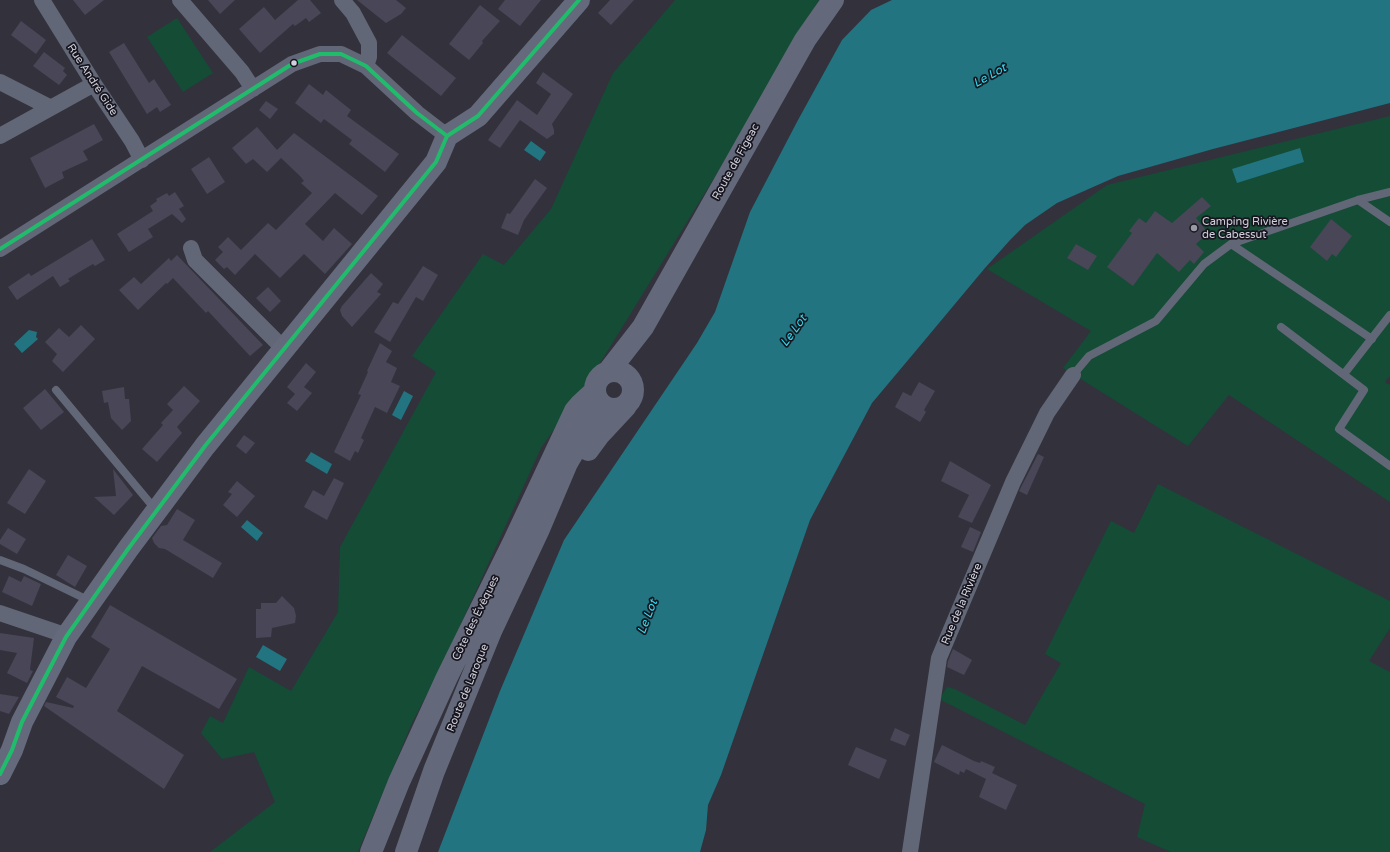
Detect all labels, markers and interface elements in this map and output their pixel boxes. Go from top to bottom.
street label: Rue André Gide [64,42,120,118]
unlabelled marker [289,58,299,68]
water label: Le Lot [971,61,1009,91]
street label: Route de Figeac [710,122,762,202]
place label: Camping Rivière de Cabessut [1202,215,1288,241]
marker: Camping Rivière de Cabessut [1189,223,1199,233]
water label: Le Lot [778,312,810,350]
street label: Rue de la Rivière [939,561,985,647]
street label: Côte des Évêques [450,573,502,663]
water label: Le Lot [635,598,661,636]
street label: Route de Laroque [444,642,492,734]

